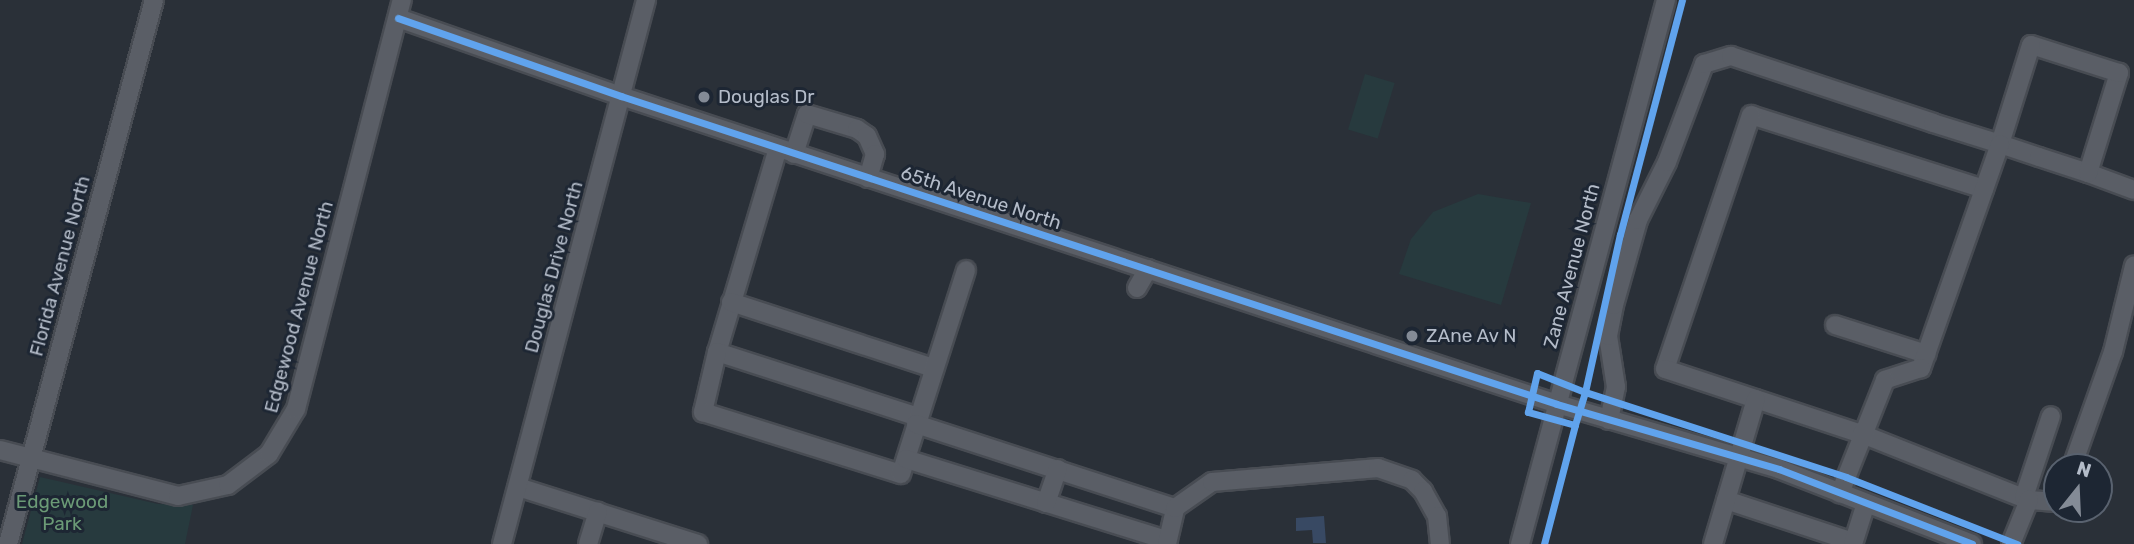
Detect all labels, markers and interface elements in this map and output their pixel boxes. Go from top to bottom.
place label: Douglas Dr [718,86,815,108]
marker: Douglas Dr [696,89,712,105]
street label: 65th Avenue North [898,161,1064,235]
street label: Florida Avenue North [25,173,95,359]
street label: Douglas Drive North [520,179,588,355]
street label: Zane Avenue North [1539,181,1605,351]
street label: Edgewood Avenue North [260,198,338,416]
place label: ZAne Av N [1426,325,1517,347]
marker: ZAne Av N [1404,328,1420,344]
north arrow [2043,453,2113,523]
text: N [2074,456,2094,483]
park label: Edgewood Park [16,491,108,535]

